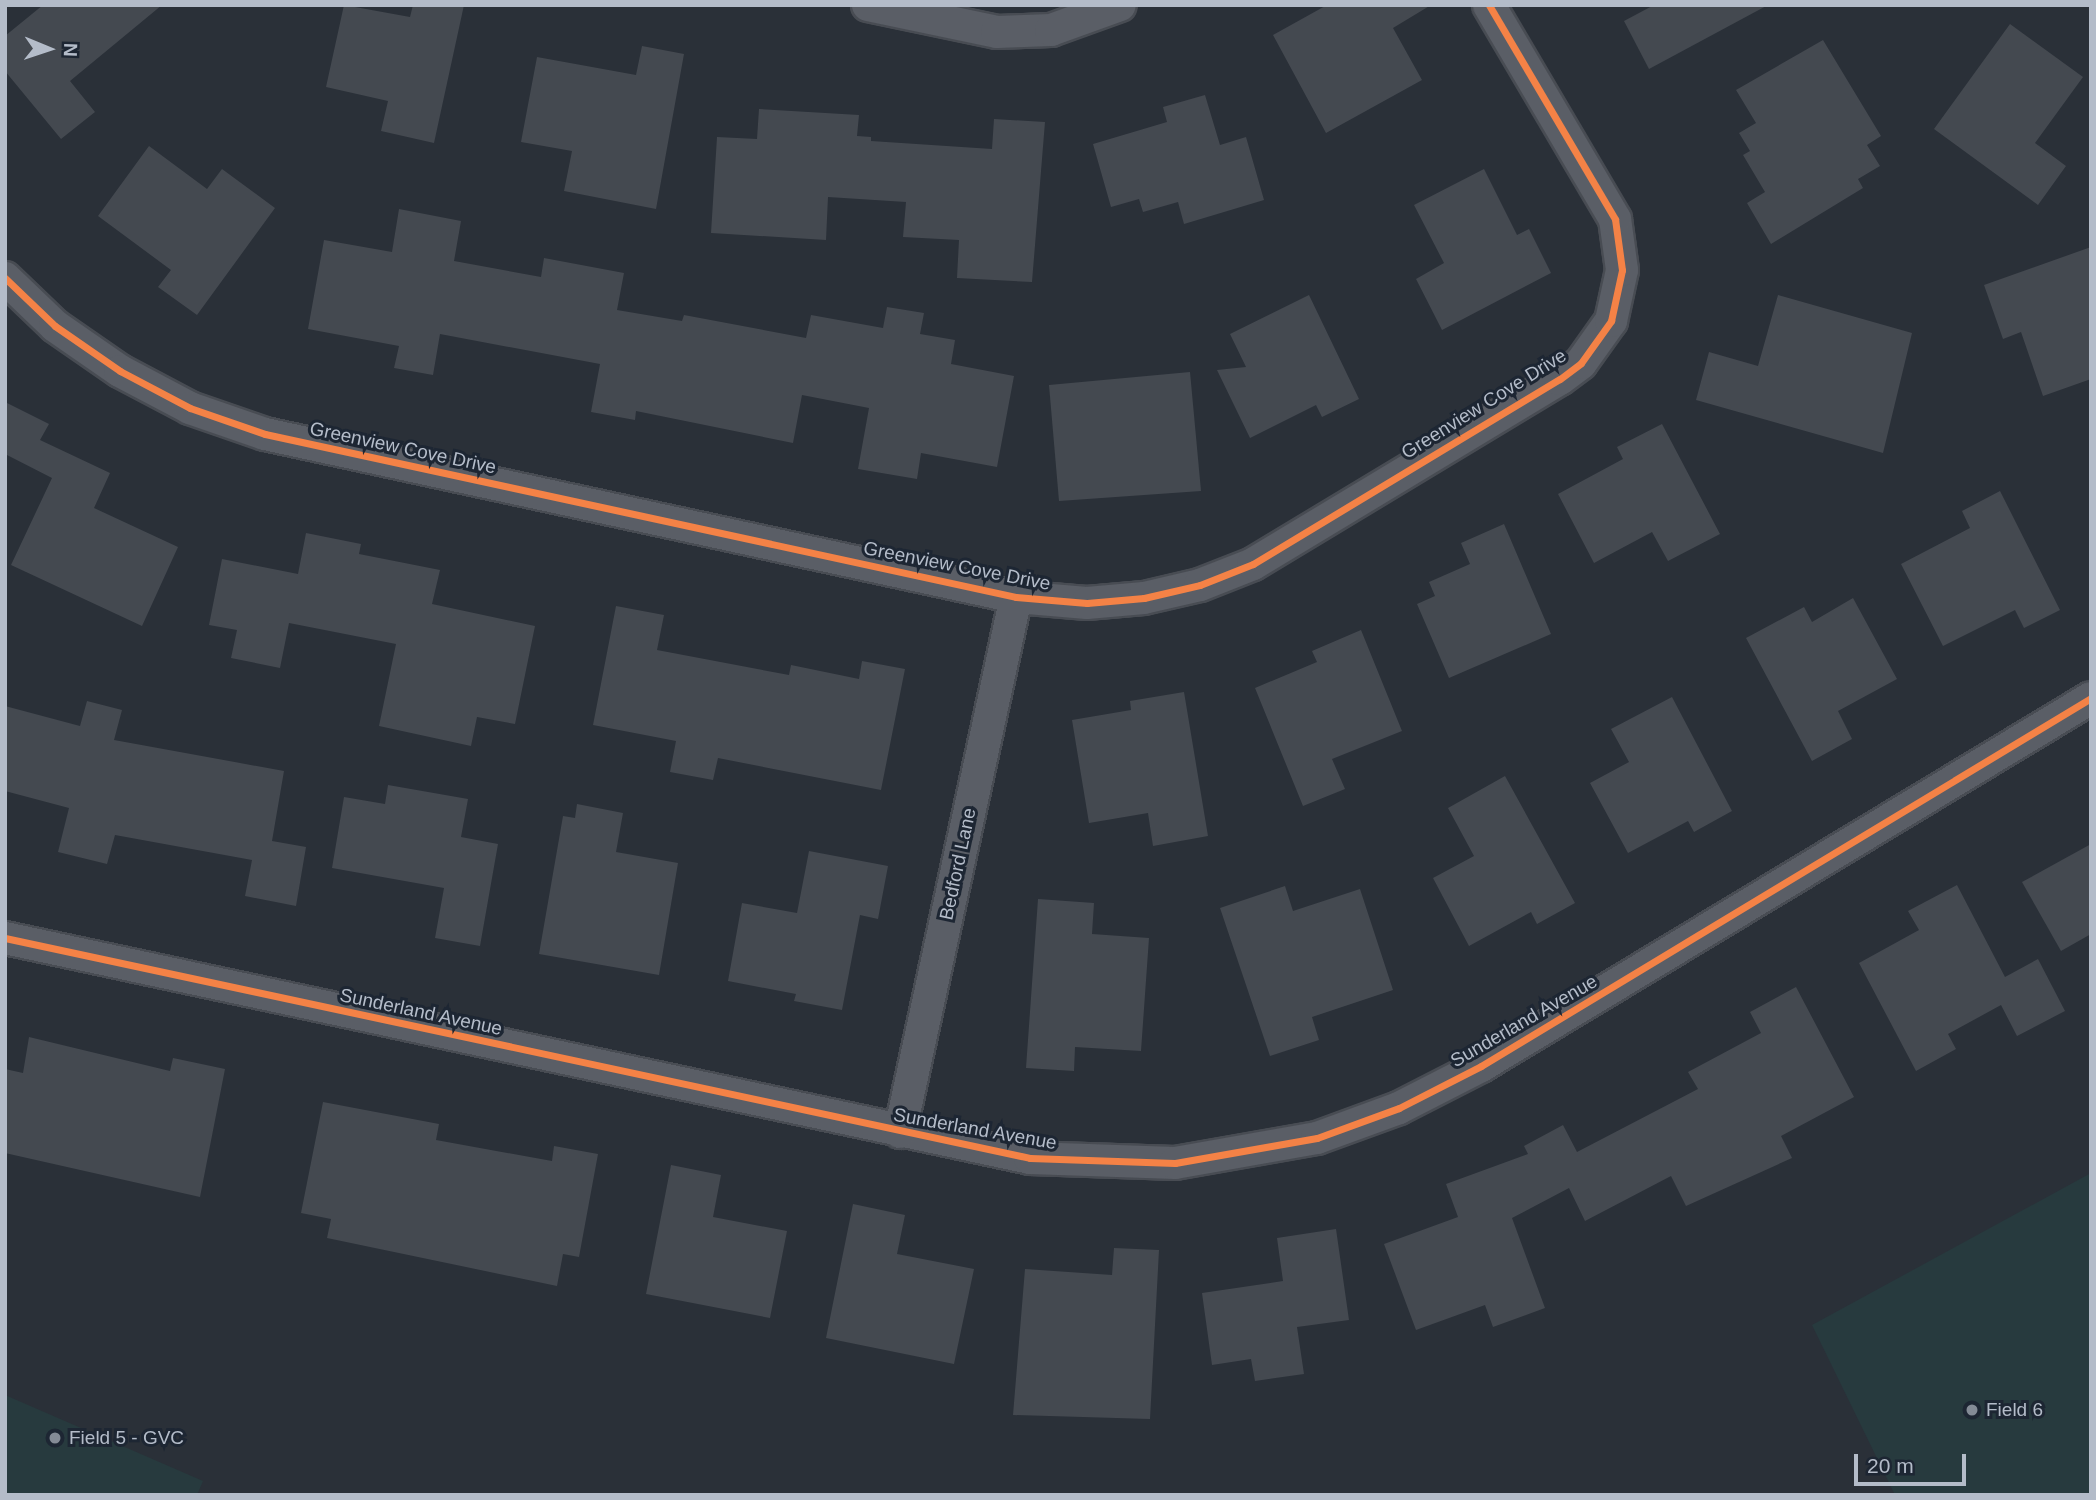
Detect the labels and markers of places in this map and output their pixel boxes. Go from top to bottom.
place label: Field 6 [1986,1399,2043,1421]
marker: Field 6 [1964,1402,1980,1418]
place label: Field 5 - GVC [69,1427,184,1449]
marker: Field 5 - GVC [47,1430,63,1446]

